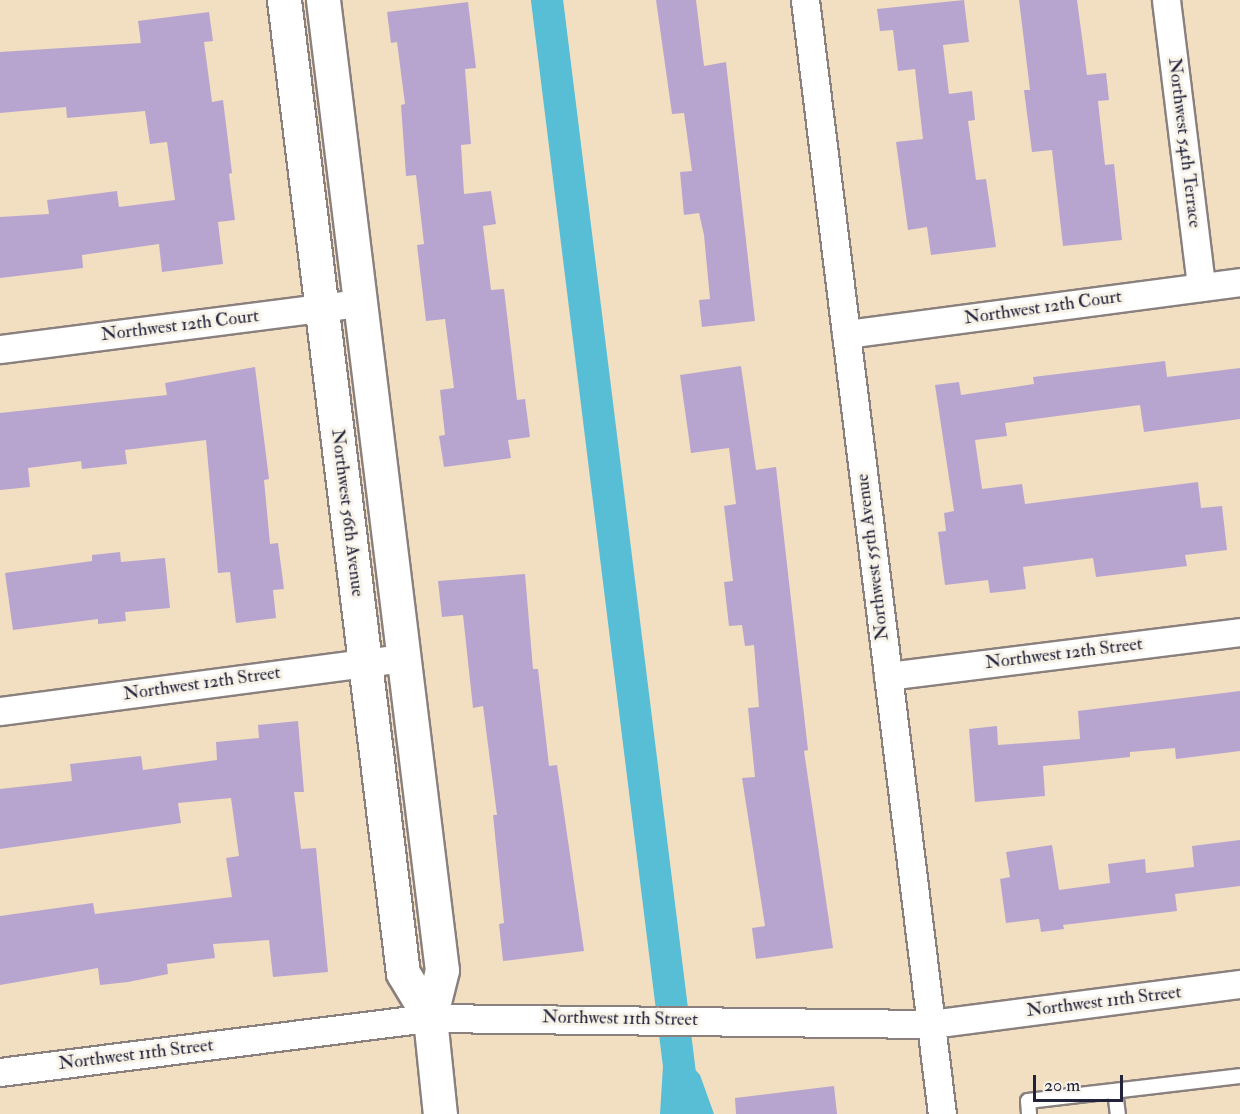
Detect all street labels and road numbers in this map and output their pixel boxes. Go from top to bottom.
street label: Northwest 54th Terrace [1163,57,1205,229]
street label: Northwest 12th Court [963,286,1123,330]
street label: Northwest 12th Court [100,306,260,346]
street label: Northwest 56th Avenue [326,428,368,598]
street label: Northwest 55th Avenue [852,473,894,641]
street label: Northwest 12th Street [984,634,1144,674]
street label: Northwest 12th Street [122,662,282,706]
street label: Northwest 11th Street [1025,982,1183,1022]
street label: Northwest 11th Street [542,1007,698,1031]
street label: Northwest 11th Street [57,1035,215,1075]

